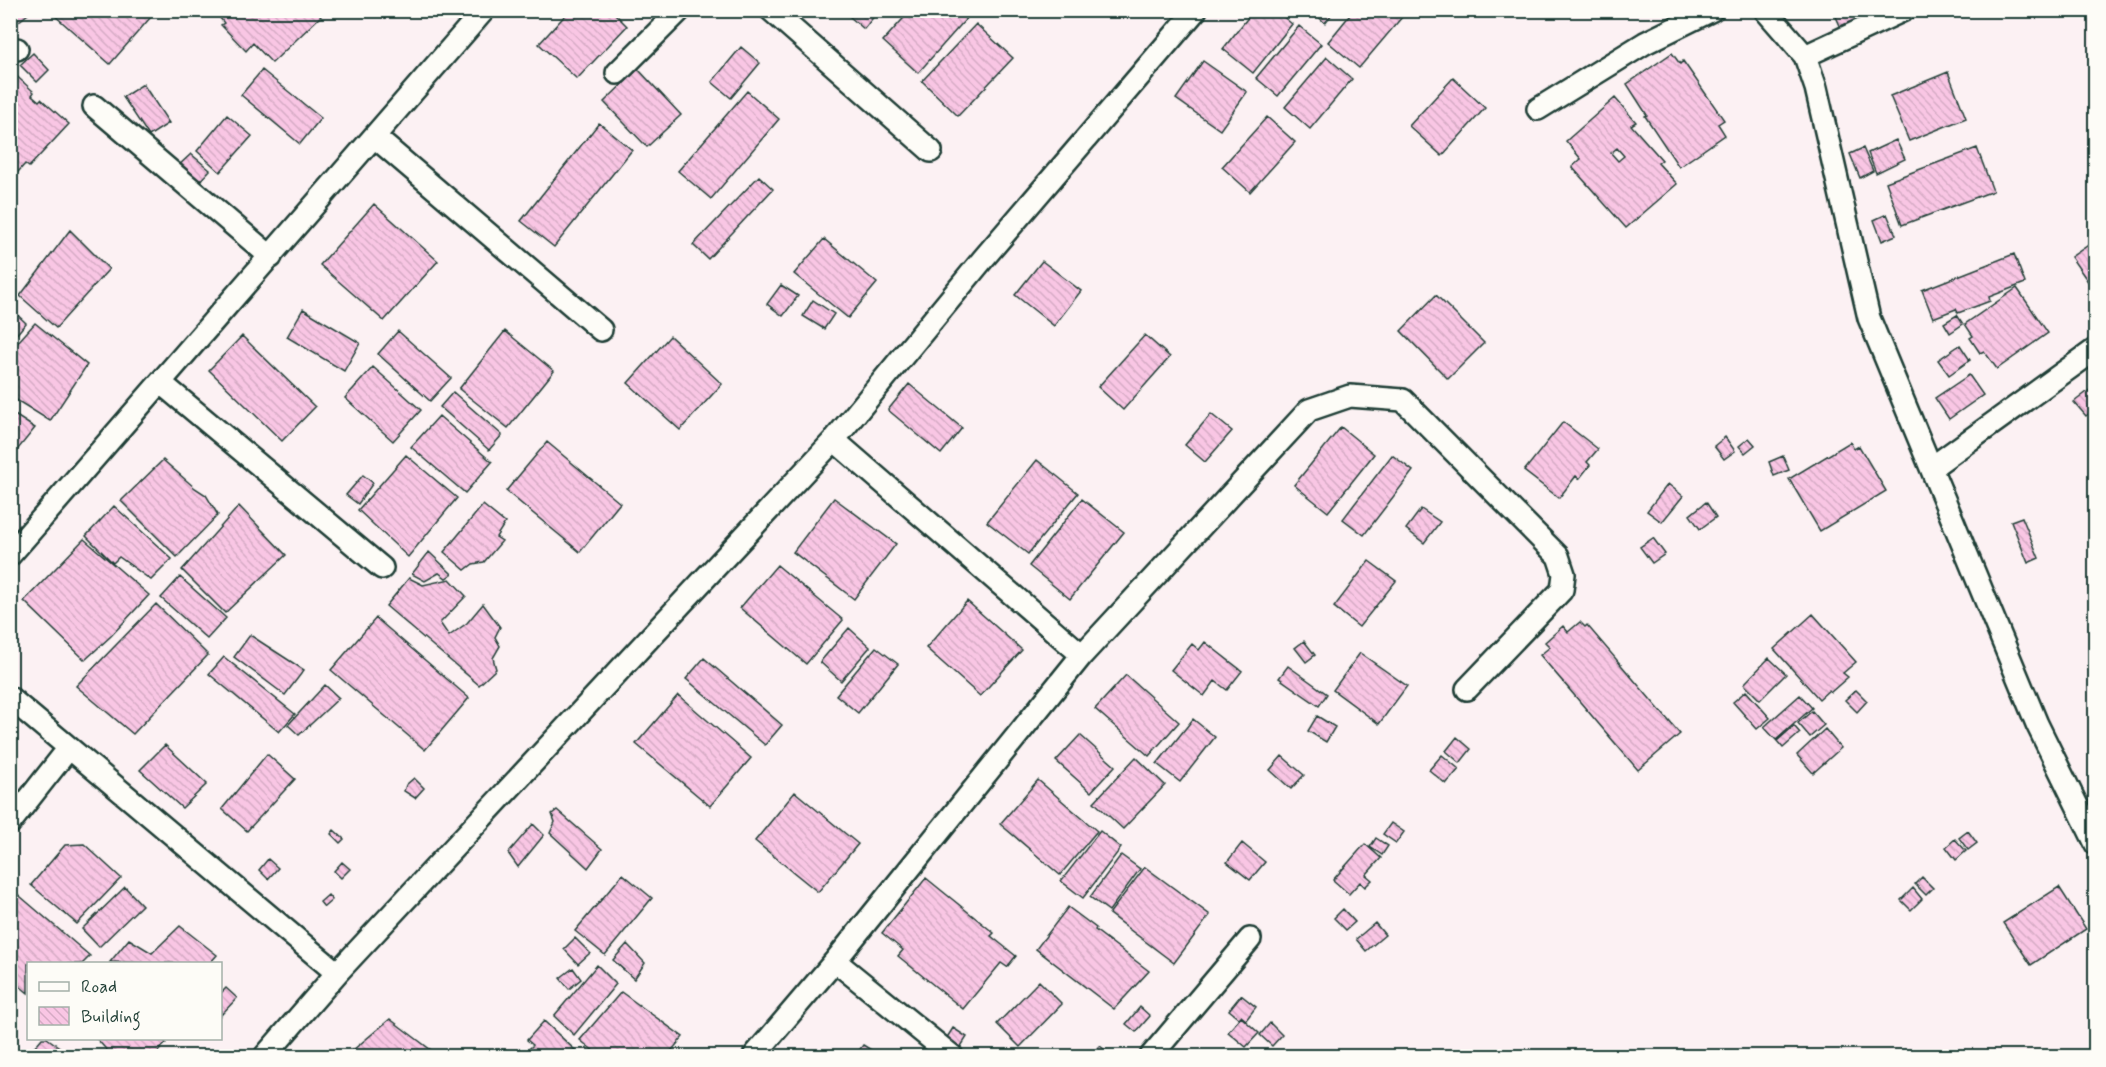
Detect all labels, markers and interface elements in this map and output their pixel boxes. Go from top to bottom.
legend [27,962,222,1040]
text: Road [81,975,117,999]
text: Building [81,1005,141,1031]

